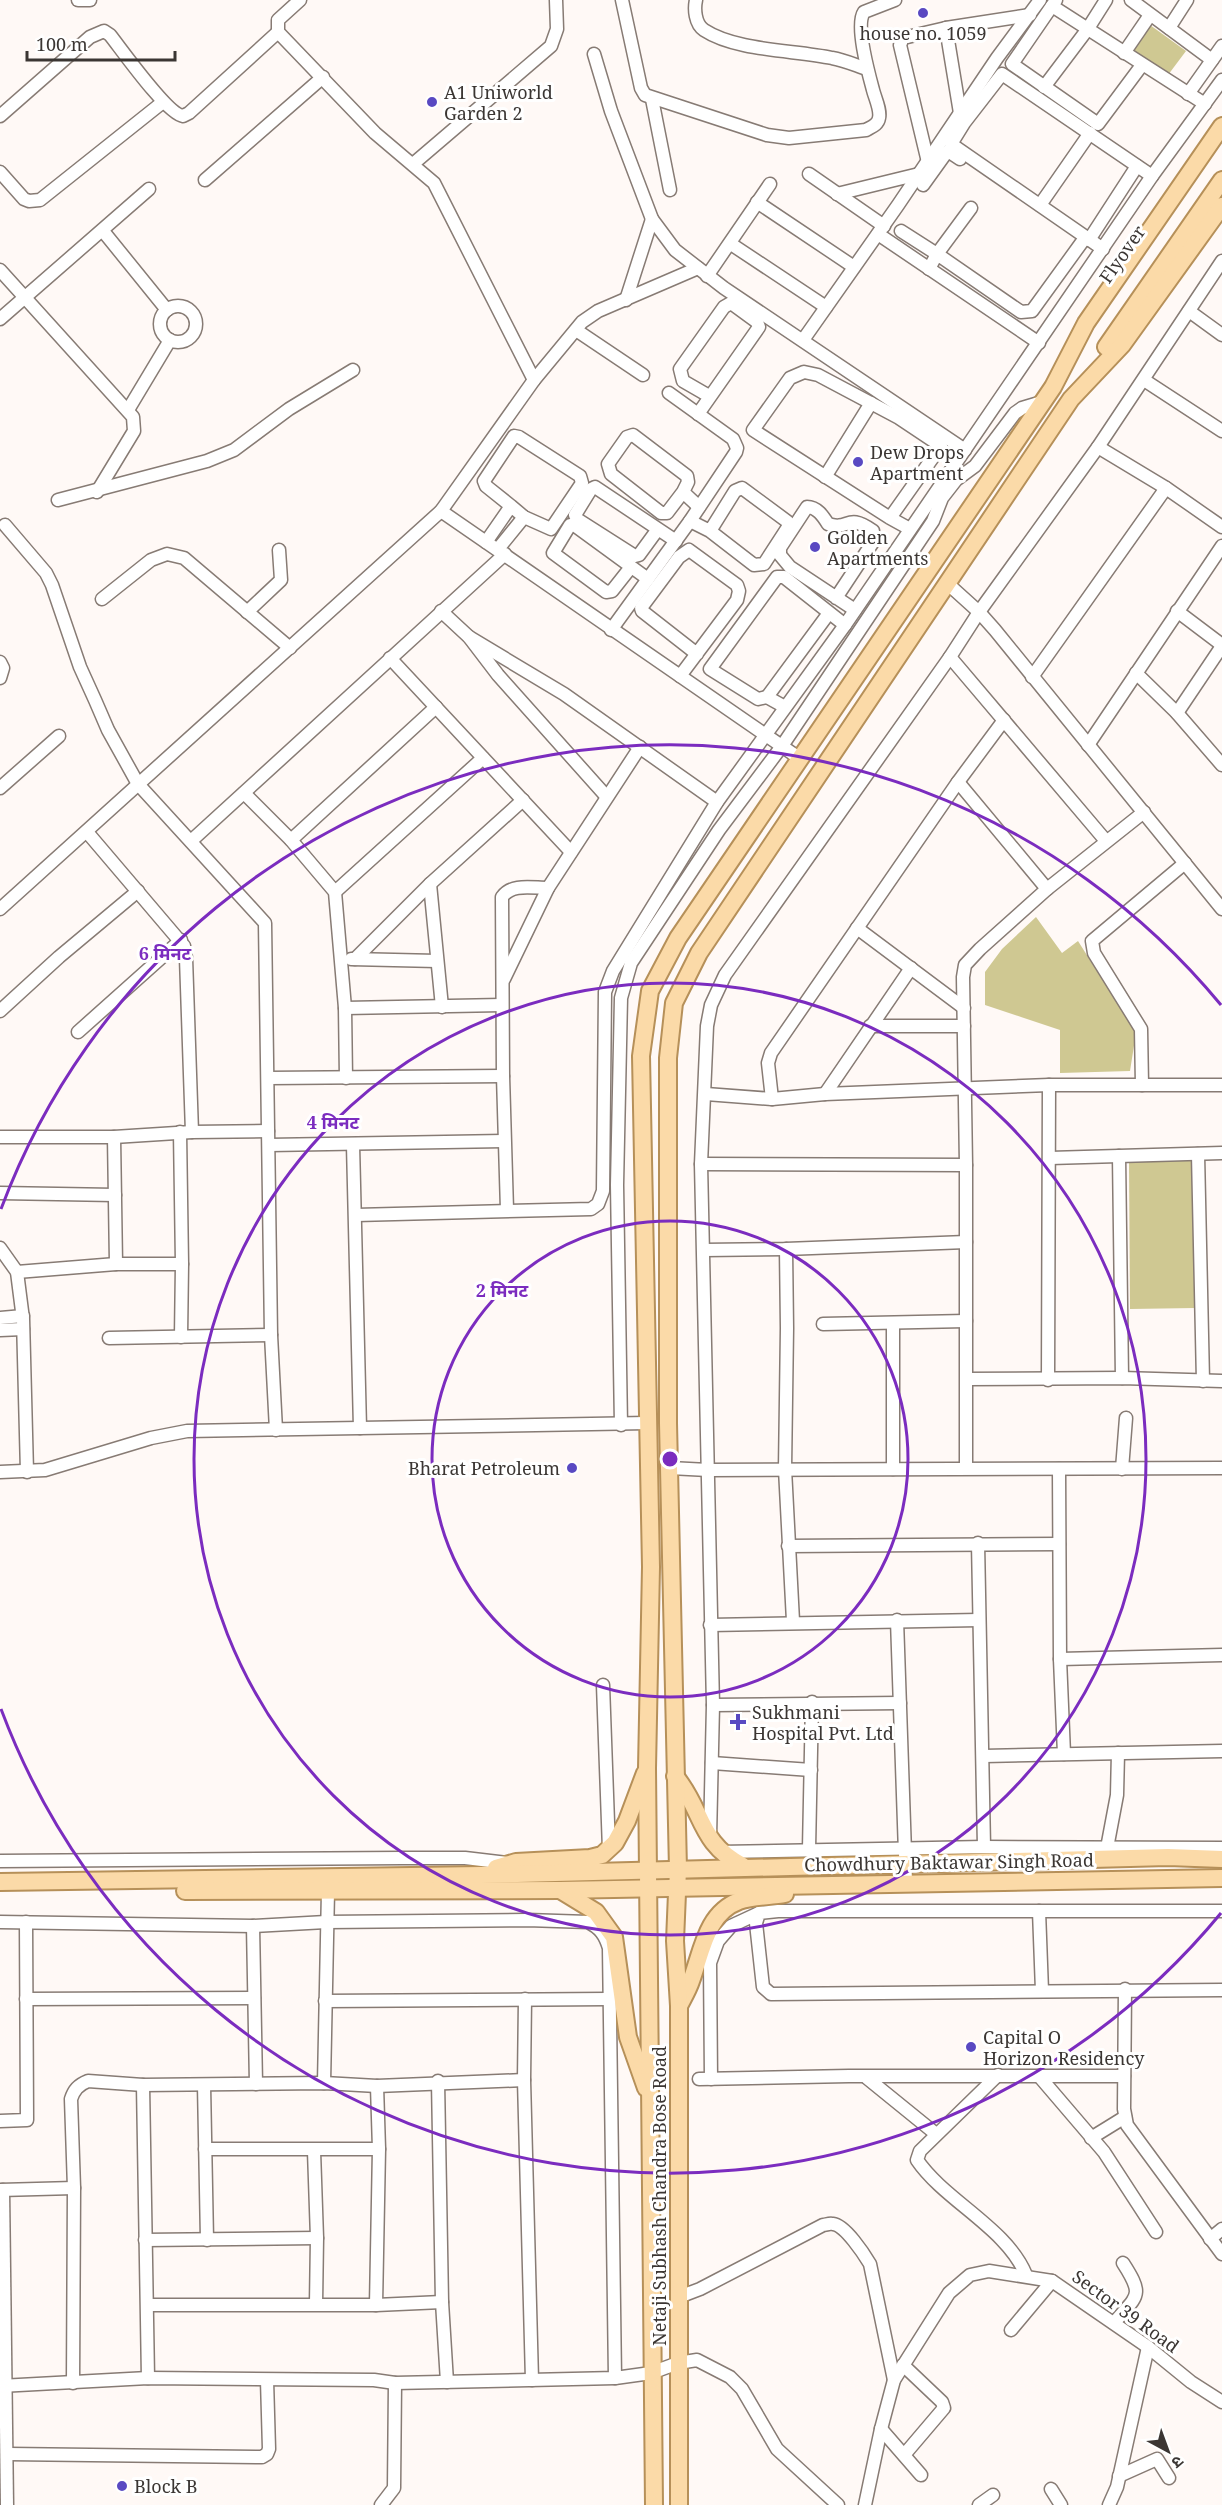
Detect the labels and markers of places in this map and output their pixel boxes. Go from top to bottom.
marker: house no. 1059 [916,6,930,20]
place label: house no. 1059 [859,21,987,45]
place label: A1 Uniworld Garden 2 [444,80,553,125]
marker: A1 Uniworld Garden 2 [425,95,439,109]
place label: Dew Drops Apartment [870,440,964,485]
marker: Dew Drops Apartment [851,455,865,469]
place label: Golden Apartments [827,525,928,570]
marker: Golden Apartments [808,540,822,554]
centre of rings [660,1449,680,1469]
place label: Bharat Petroleum [408,1456,560,1480]
marker: Bharat Petroleum [565,1461,579,1475]
place label: Sukhmani Hospital Pvt. Ltd [752,1700,894,1745]
marker: Sukhmani Hospital Pvt. Ltd [729,1713,747,1731]
place label: Capital O Horizon Residency [983,2025,1145,2070]
marker: Capital O Horizon Residency [964,2040,978,2054]
place label: Block B [134,2474,198,2498]
marker: Block B [115,2479,129,2493]

